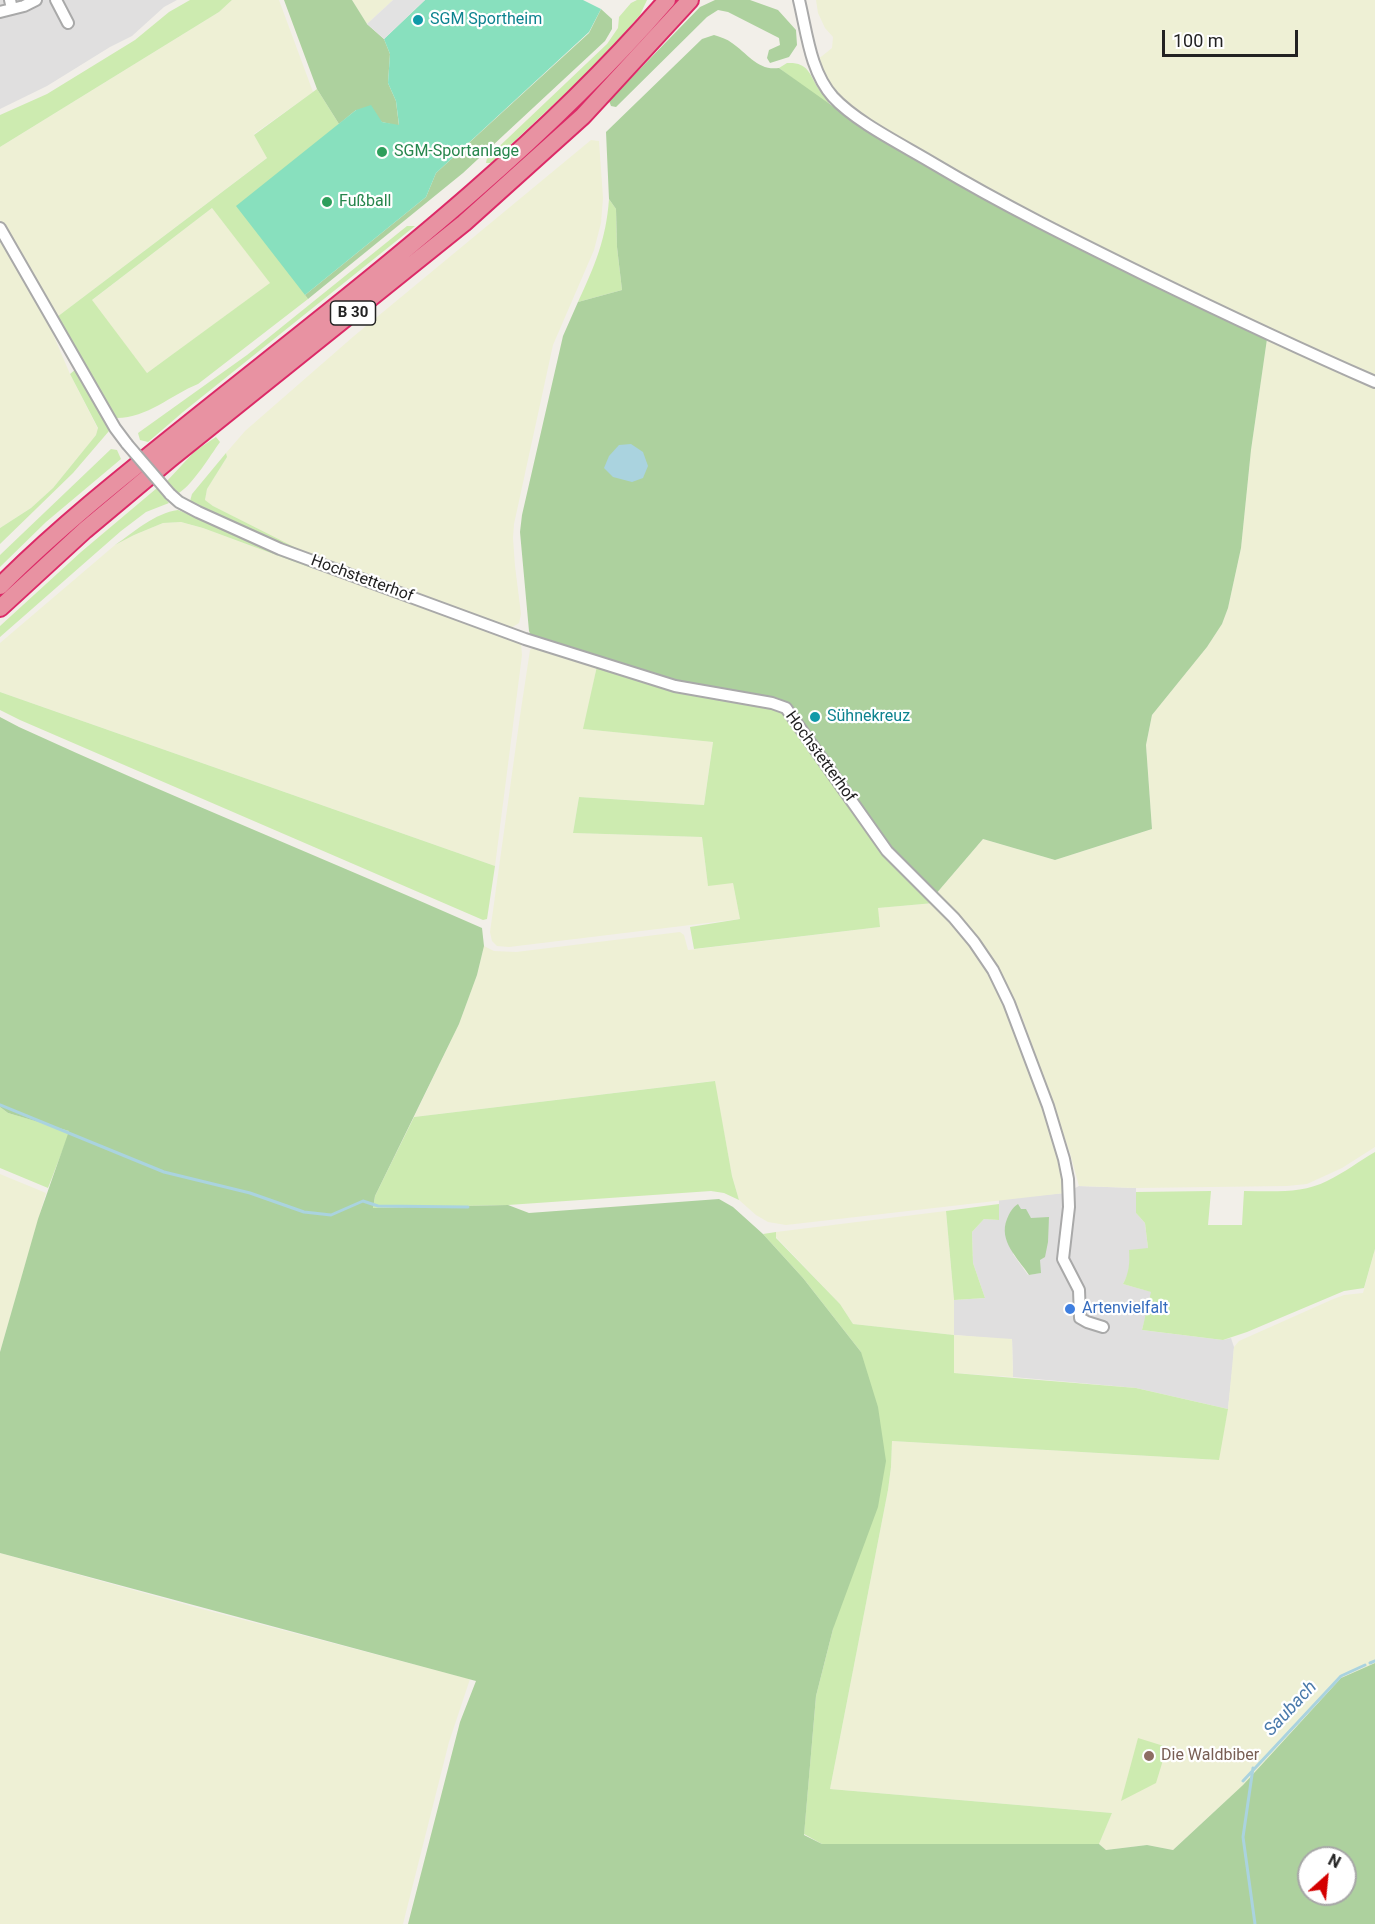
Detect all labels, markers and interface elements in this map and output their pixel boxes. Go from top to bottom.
place label: SGM Sportheim [430,10,542,30]
marker: SGM Sportheim [411,13,425,27]
scale bar [1165,18,1302,56]
text: 100 m [1173,30,1224,51]
place label: SGM-Sportanlage [394,142,519,162]
marker: SGM-Sportanlage [375,145,389,159]
place label: Fußball [339,192,391,212]
marker: Fußball [320,195,334,209]
road number: B 30 [330,301,376,325]
street label: Hochstetterhof [308,552,416,606]
place label: Sühnekreuz [827,707,910,727]
street label: Hochstetterhof [781,708,859,806]
marker: Sühnekreuz [808,710,822,724]
place label: Artenvielfalt [1082,1299,1168,1319]
marker: Artenvielfalt [1063,1302,1077,1316]
water label: Saubach [1260,1677,1322,1741]
place label: Die Waldbiber [1161,1746,1259,1766]
marker: Die Waldbiber [1142,1749,1156,1763]
north arrow [1297,1846,1357,1906]
text: N [1325,1850,1344,1872]

